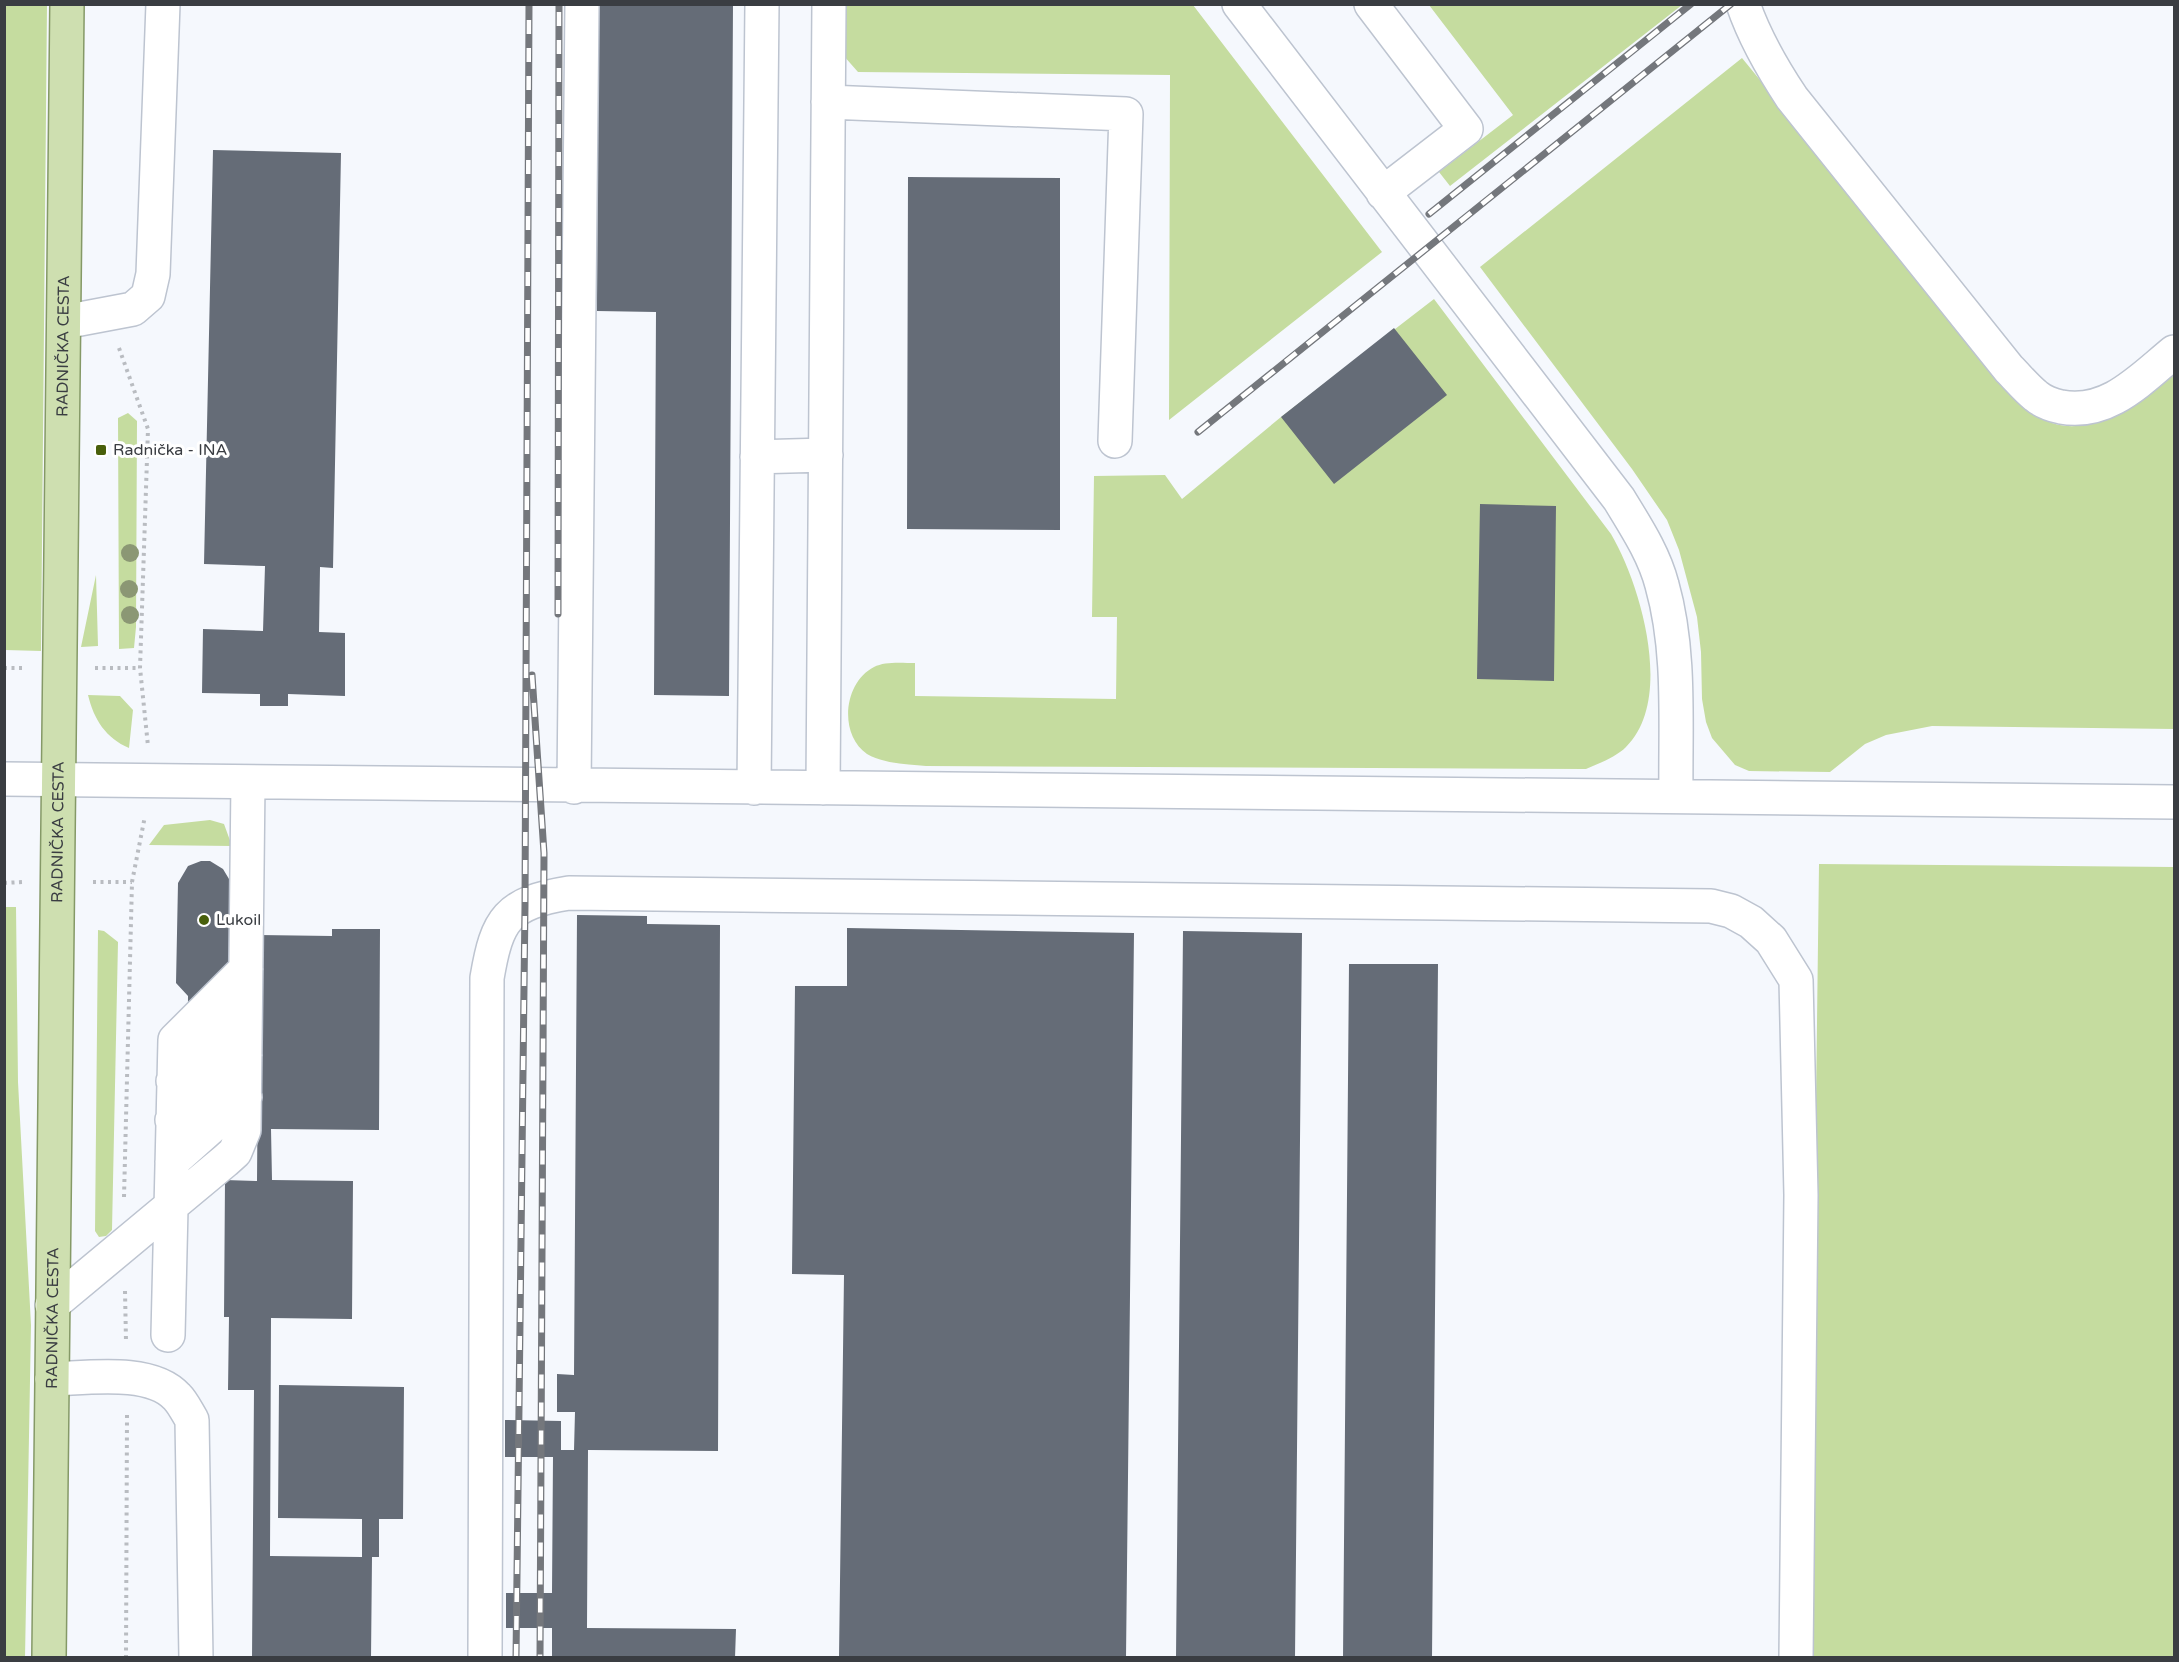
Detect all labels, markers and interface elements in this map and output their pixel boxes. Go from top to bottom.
street label: RADNIČKA CESTA [53,275,74,417]
place label: Radnička - INA [113,440,228,460]
marker: Radnička - INA [94,443,108,457]
street label: RADNIČKA CESTA [47,761,69,903]
place label: Lukoil [216,910,261,930]
marker: Lukoil [197,913,211,927]
street label: RADNIČKA CESTA [42,1247,63,1389]

